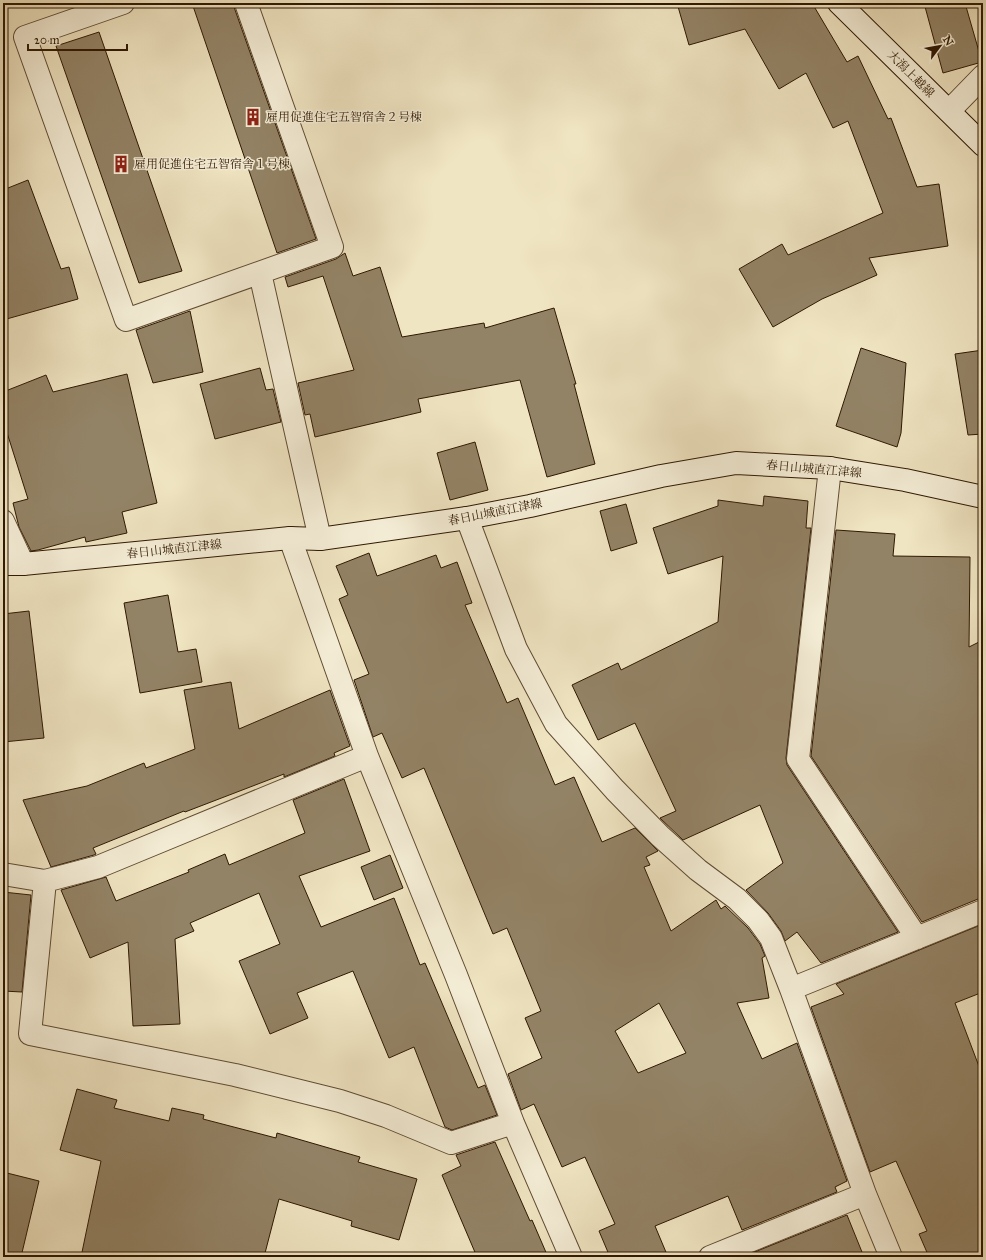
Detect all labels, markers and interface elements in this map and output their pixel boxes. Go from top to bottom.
scale bar [28,26,127,52]
north arrow [920,26,960,66]
text: 20 m [34,33,60,47]
text: N [940,34,956,49]
street label: 大潟上越線 [885,48,937,100]
building icon: 雇用促進住宅五智宿舎２号棟 [243,107,263,127]
place label: 雇用促進住宅五智宿舎２号棟 [266,110,422,124]
building icon: 雇用促進住宅五智宿舎１号棟 [111,154,131,174]
place label: 雇用促進住宅五智宿舎１号棟 [134,157,290,171]
street label: 春日山城直江津線 [766,458,862,480]
street label: 春日山城直江津線 [447,496,543,528]
street label: 春日山城直江津線 [126,537,222,561]

